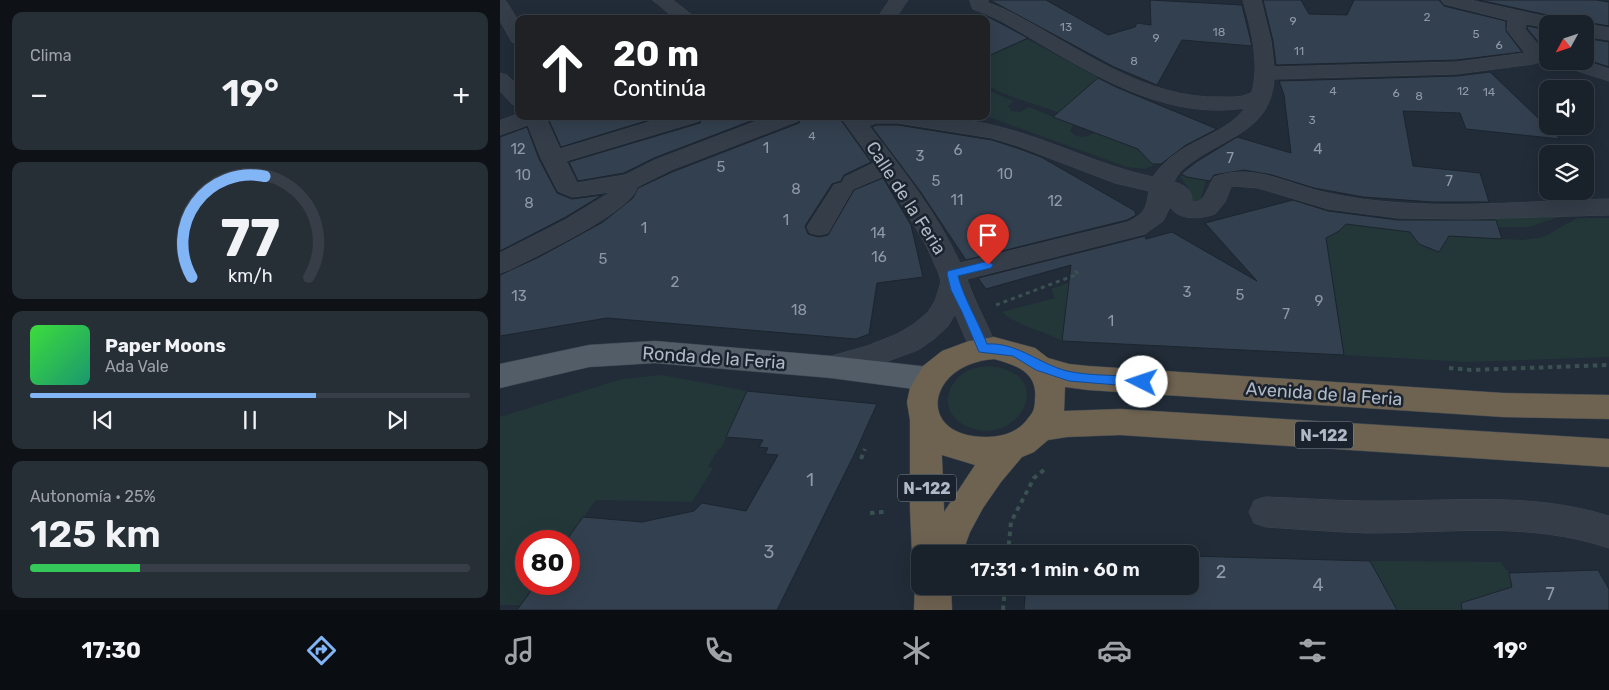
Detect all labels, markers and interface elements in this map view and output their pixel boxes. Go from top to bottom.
house number: 2 [1423,10,1431,24]
house number: 9 [1289,14,1297,28]
north arrow [1539,15,1594,70]
map controls [1539,15,1594,200]
house number: 13 [1060,20,1072,34]
house number: 18 [1213,25,1225,39]
house number: 5 [1472,27,1480,41]
house number: 9 [1152,31,1160,45]
text: 20 m [613,33,699,75]
icon: ahead [530,35,595,100]
house number: 6 [1495,38,1503,52]
house number: 11 [1294,44,1304,58]
text: Clima [30,46,71,65]
house number: 8 [1130,54,1138,68]
text: 19° [222,70,279,116]
text: Continúa [613,75,706,102]
text: − [30,78,48,111]
text: + [453,78,470,111]
button: sound [1539,80,1594,135]
house number: 4 [1329,84,1337,98]
house number: 12 [1457,84,1469,98]
house number: 14 [1483,85,1496,99]
house number: 6 [1392,86,1400,100]
house number: 8 [1415,89,1423,103]
house number: 3 [1308,113,1316,127]
house number: 4 [808,129,816,143]
street label: Calle de la Feria [861,137,951,259]
house number: 1 [763,139,769,157]
house number: 12 [510,140,526,158]
house number: 4 [1313,140,1323,158]
house number: 6 [953,141,963,159]
button: layers [1539,145,1594,200]
house number: 3 [915,147,925,165]
house number: 7 [1226,149,1234,167]
house number: 5 [717,158,726,176]
house number: 10 [997,165,1013,183]
house number: 10 [515,166,531,184]
house number: 5 [932,172,941,190]
house number: 7 [1445,172,1453,190]
house number: 8 [791,180,801,198]
house number: 11 [951,191,963,209]
house number: 12 [1047,192,1063,210]
house number: 8 [524,194,534,212]
text: 77 [220,207,280,269]
house number: 1 [783,211,789,229]
pin [967,214,1009,265]
house number: 1 [641,219,647,237]
icon: arrive [974,221,1002,249]
house number: 14 [870,224,886,242]
house number: 16 [871,248,887,266]
house number: 5 [599,250,608,268]
text: km/h [228,265,272,286]
house number: 2 [671,273,680,291]
house number: 3 [1182,283,1192,301]
house number: 5 [1236,286,1245,304]
house number: 13 [511,287,527,305]
house number: 9 [1315,292,1324,310]
house number: 18 [791,301,807,319]
house number: 7 [1282,305,1290,323]
house number: 1 [1108,312,1114,330]
text: Paper Moons [105,334,226,357]
street label: Ronda de la Feria [642,342,786,374]
position arrow [1115,355,1167,407]
text: Ada Vale [105,357,169,376]
street label: Avenida de la Feria [1245,378,1403,410]
icon: previous [89,406,117,434]
icon: pause [236,406,264,434]
icon: next [383,406,411,434]
road number: N-122 [1295,422,1353,448]
house number: 1 [806,469,814,491]
road number: N-122 [898,474,956,502]
text: Autonomía · 25% [30,487,156,506]
text: 125 km [30,511,161,557]
speed limit sign: 80 [515,530,580,595]
house number: 3 [764,541,774,563]
text: 17:31 · 1 min · 60 m [970,558,1140,581]
house number: 2 [1216,561,1226,583]
house number: 4 [1312,574,1324,596]
house number: 7 [1545,583,1555,605]
icon: directions [304,633,339,668]
icon: music [502,633,537,668]
icon: phone [701,633,736,668]
icon: climate [899,633,934,668]
icon: car [1097,633,1132,668]
icon: filters [1295,633,1330,668]
text: 17:30 [82,637,141,664]
text: 19° [1493,637,1527,664]

